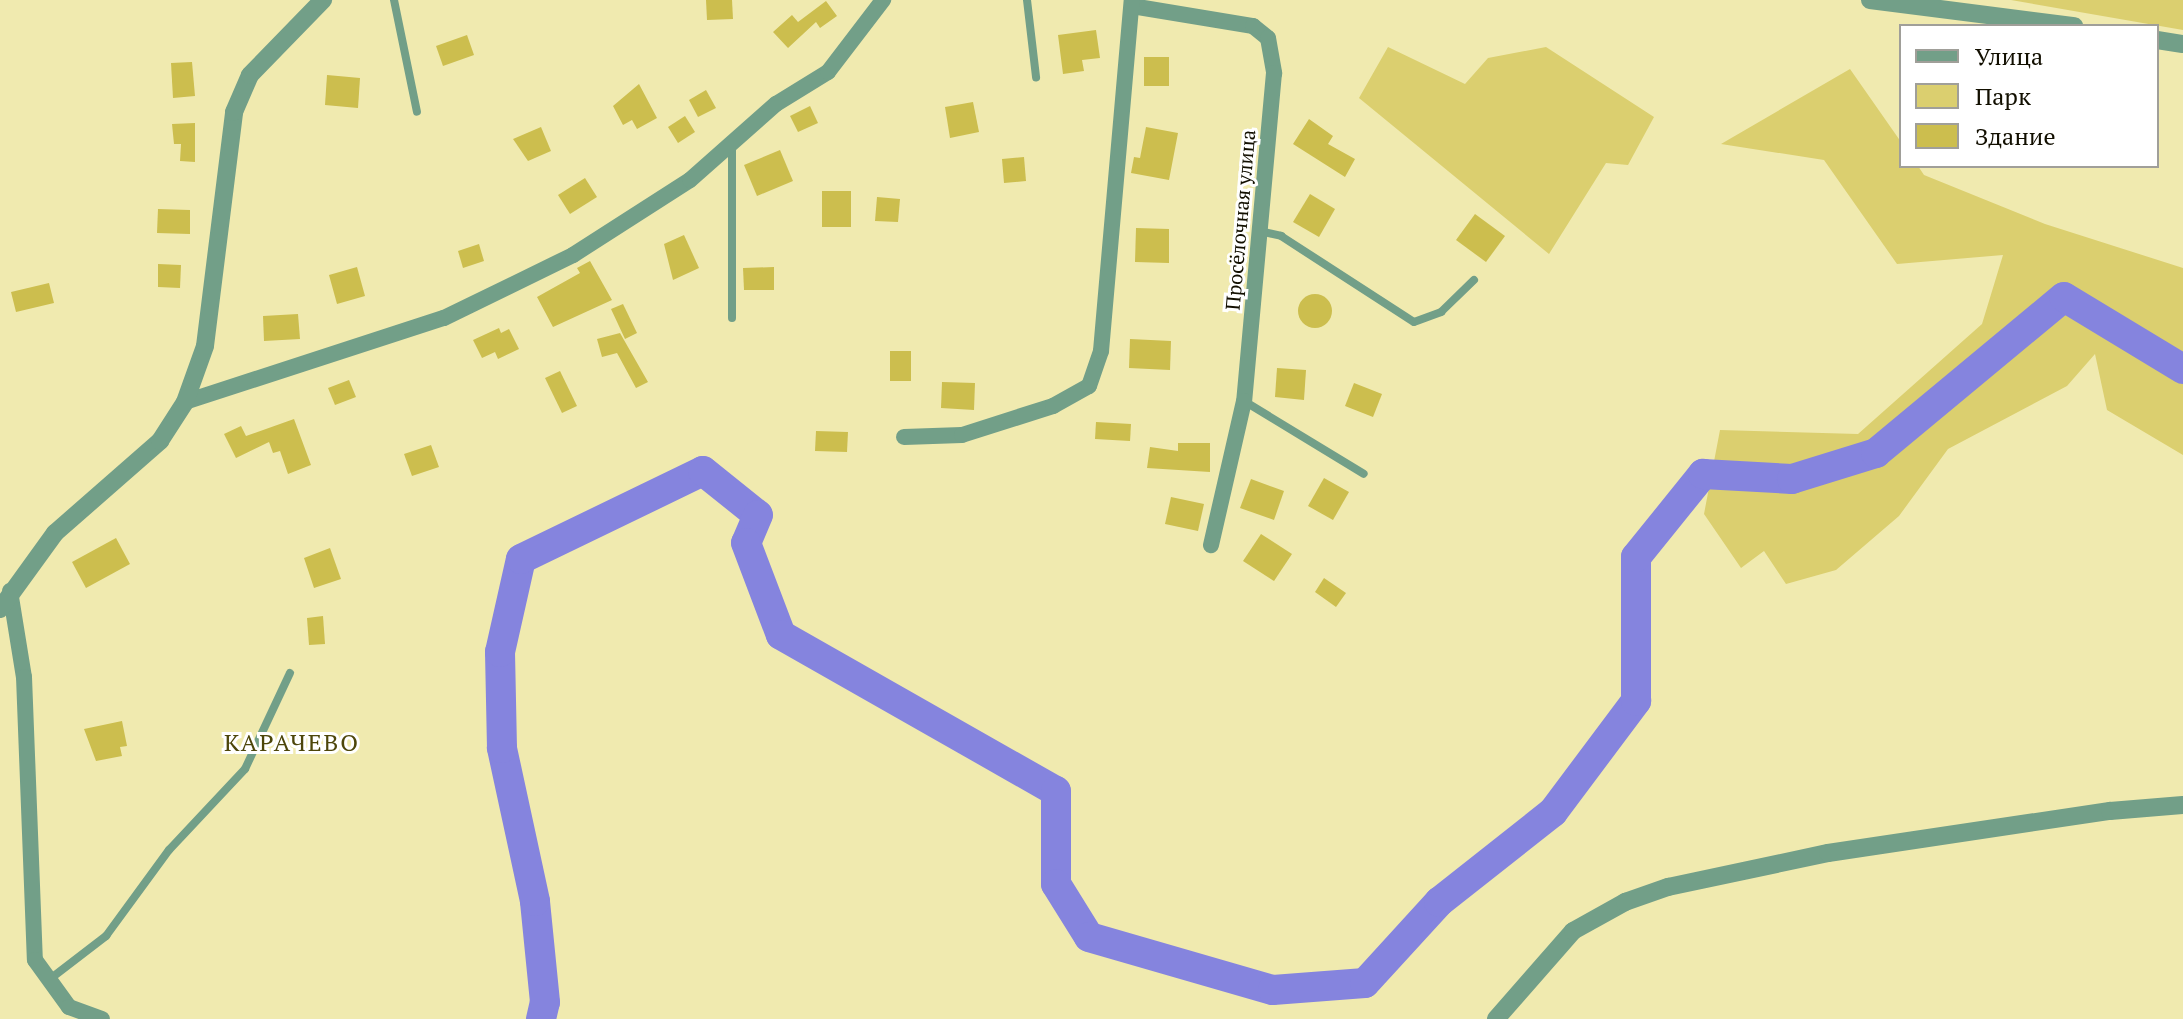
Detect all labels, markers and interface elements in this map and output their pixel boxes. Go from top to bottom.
legend [1899,24,2159,168]
text: Улица [1975,40,2043,72]
text: Парк [1975,80,2031,112]
text: Здание [1975,120,2056,152]
street label: Просёлочная улица [1220,129,1260,311]
district label: КАРАЧЕВО [224,729,360,757]

